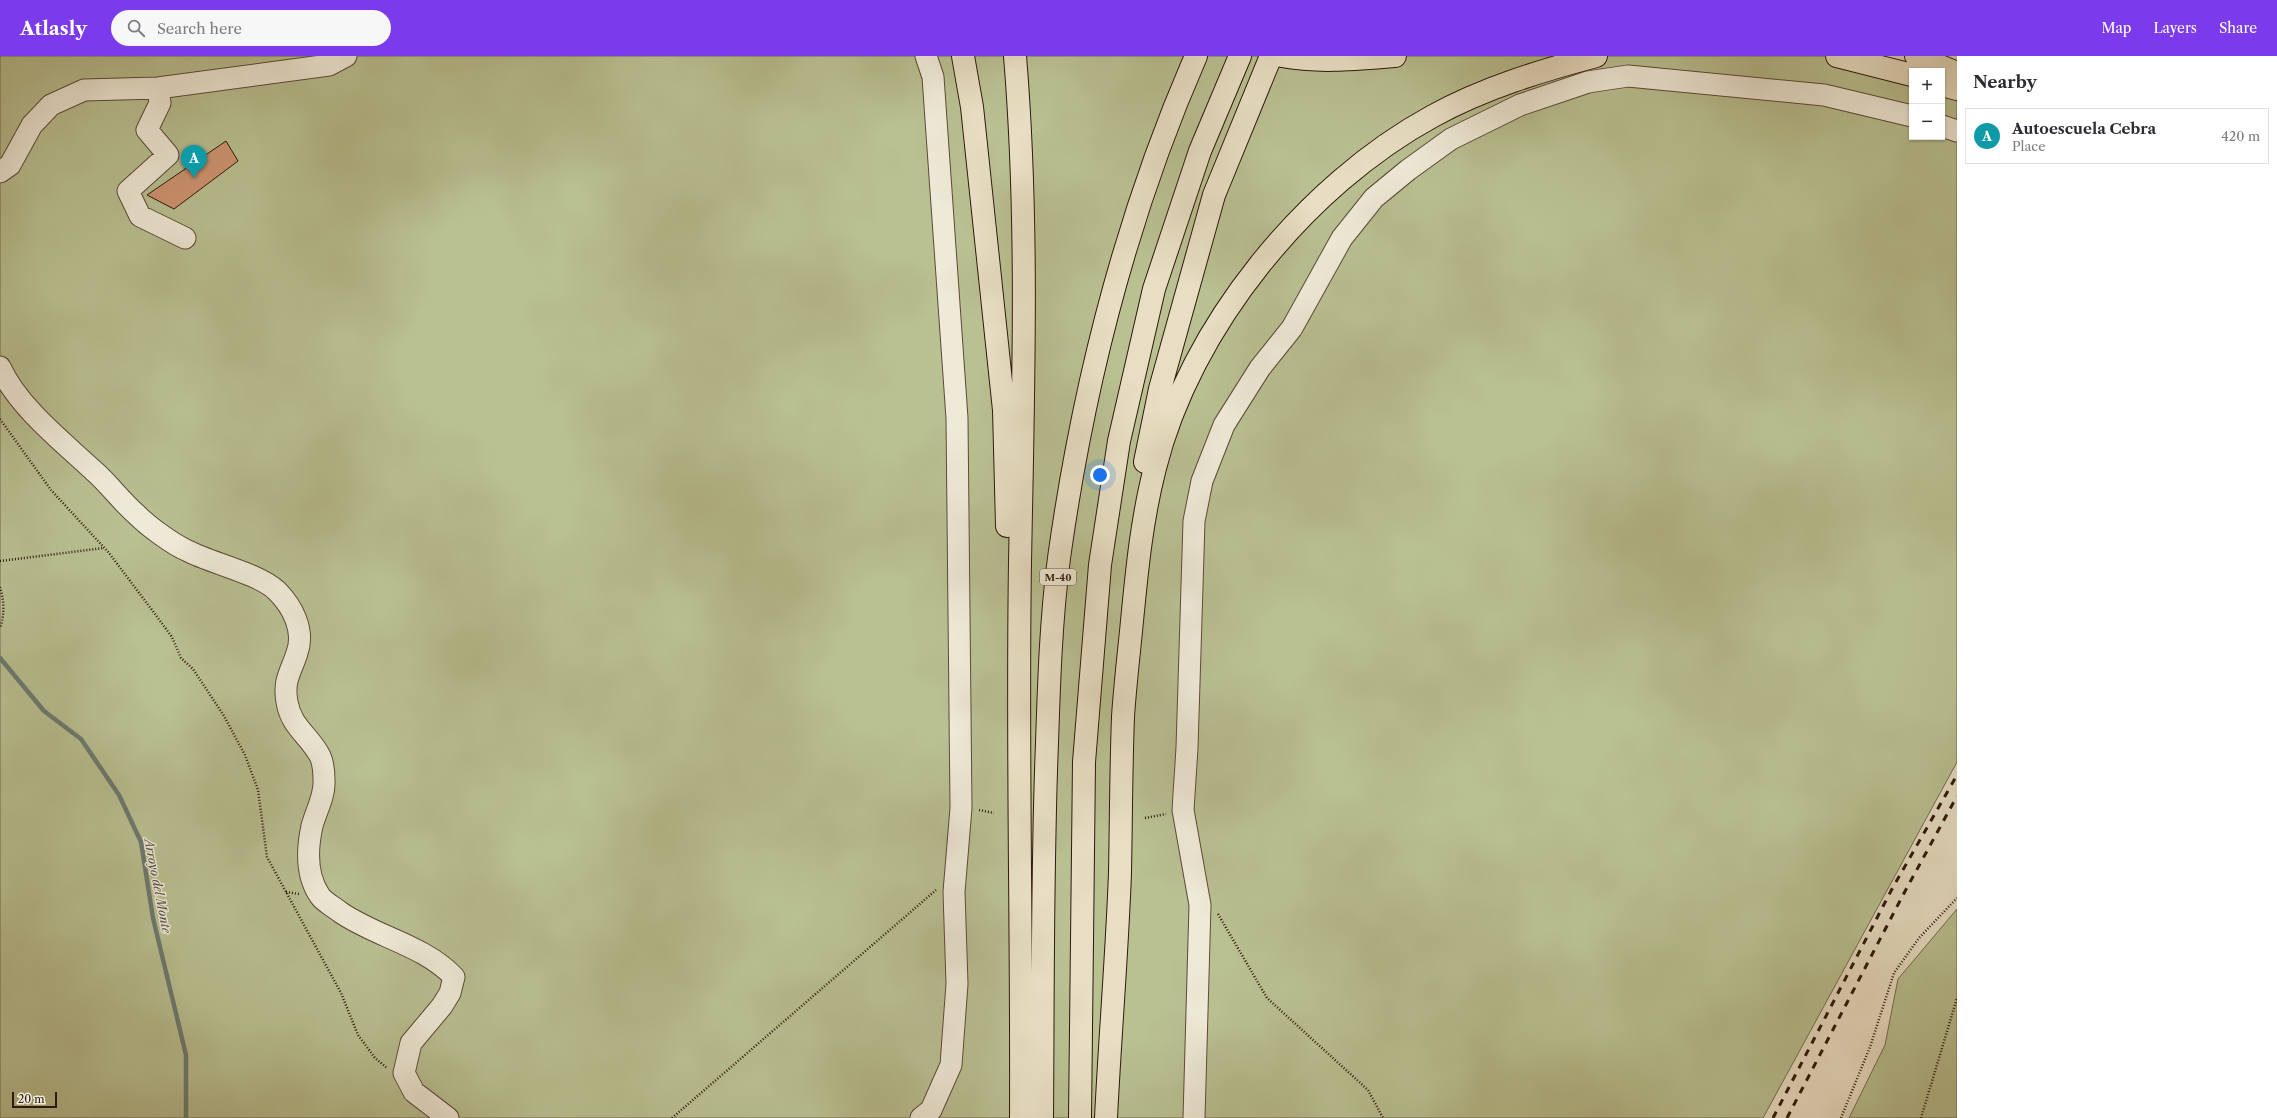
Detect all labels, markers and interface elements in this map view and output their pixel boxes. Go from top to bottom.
search box [111,10,391,46]
text: Atlasly [20,17,87,40]
icon: search [125,17,147,39]
text: Search here [157,19,242,38]
text: Map [2101,19,2131,37]
text: Layers [2153,19,2197,37]
text: Share [2219,19,2257,37]
map controls [1909,68,1945,140]
button: + [1909,68,1945,104]
text: Nearby [1973,72,2037,92]
button: − [1909,104,1945,140]
text: Autoescuela Cebra [2012,119,2156,138]
text: A [1982,128,1992,144]
text: 420 m [2221,128,2260,144]
text: Place [2012,138,2045,154]
pin: A [181,145,207,178]
your location [1090,465,1110,485]
road number: M-40 [1040,569,1076,585]
water label: Arroyo del Monte [141,836,175,936]
scale bar [12,1090,57,1109]
text: 20 m [18,1092,44,1106]

